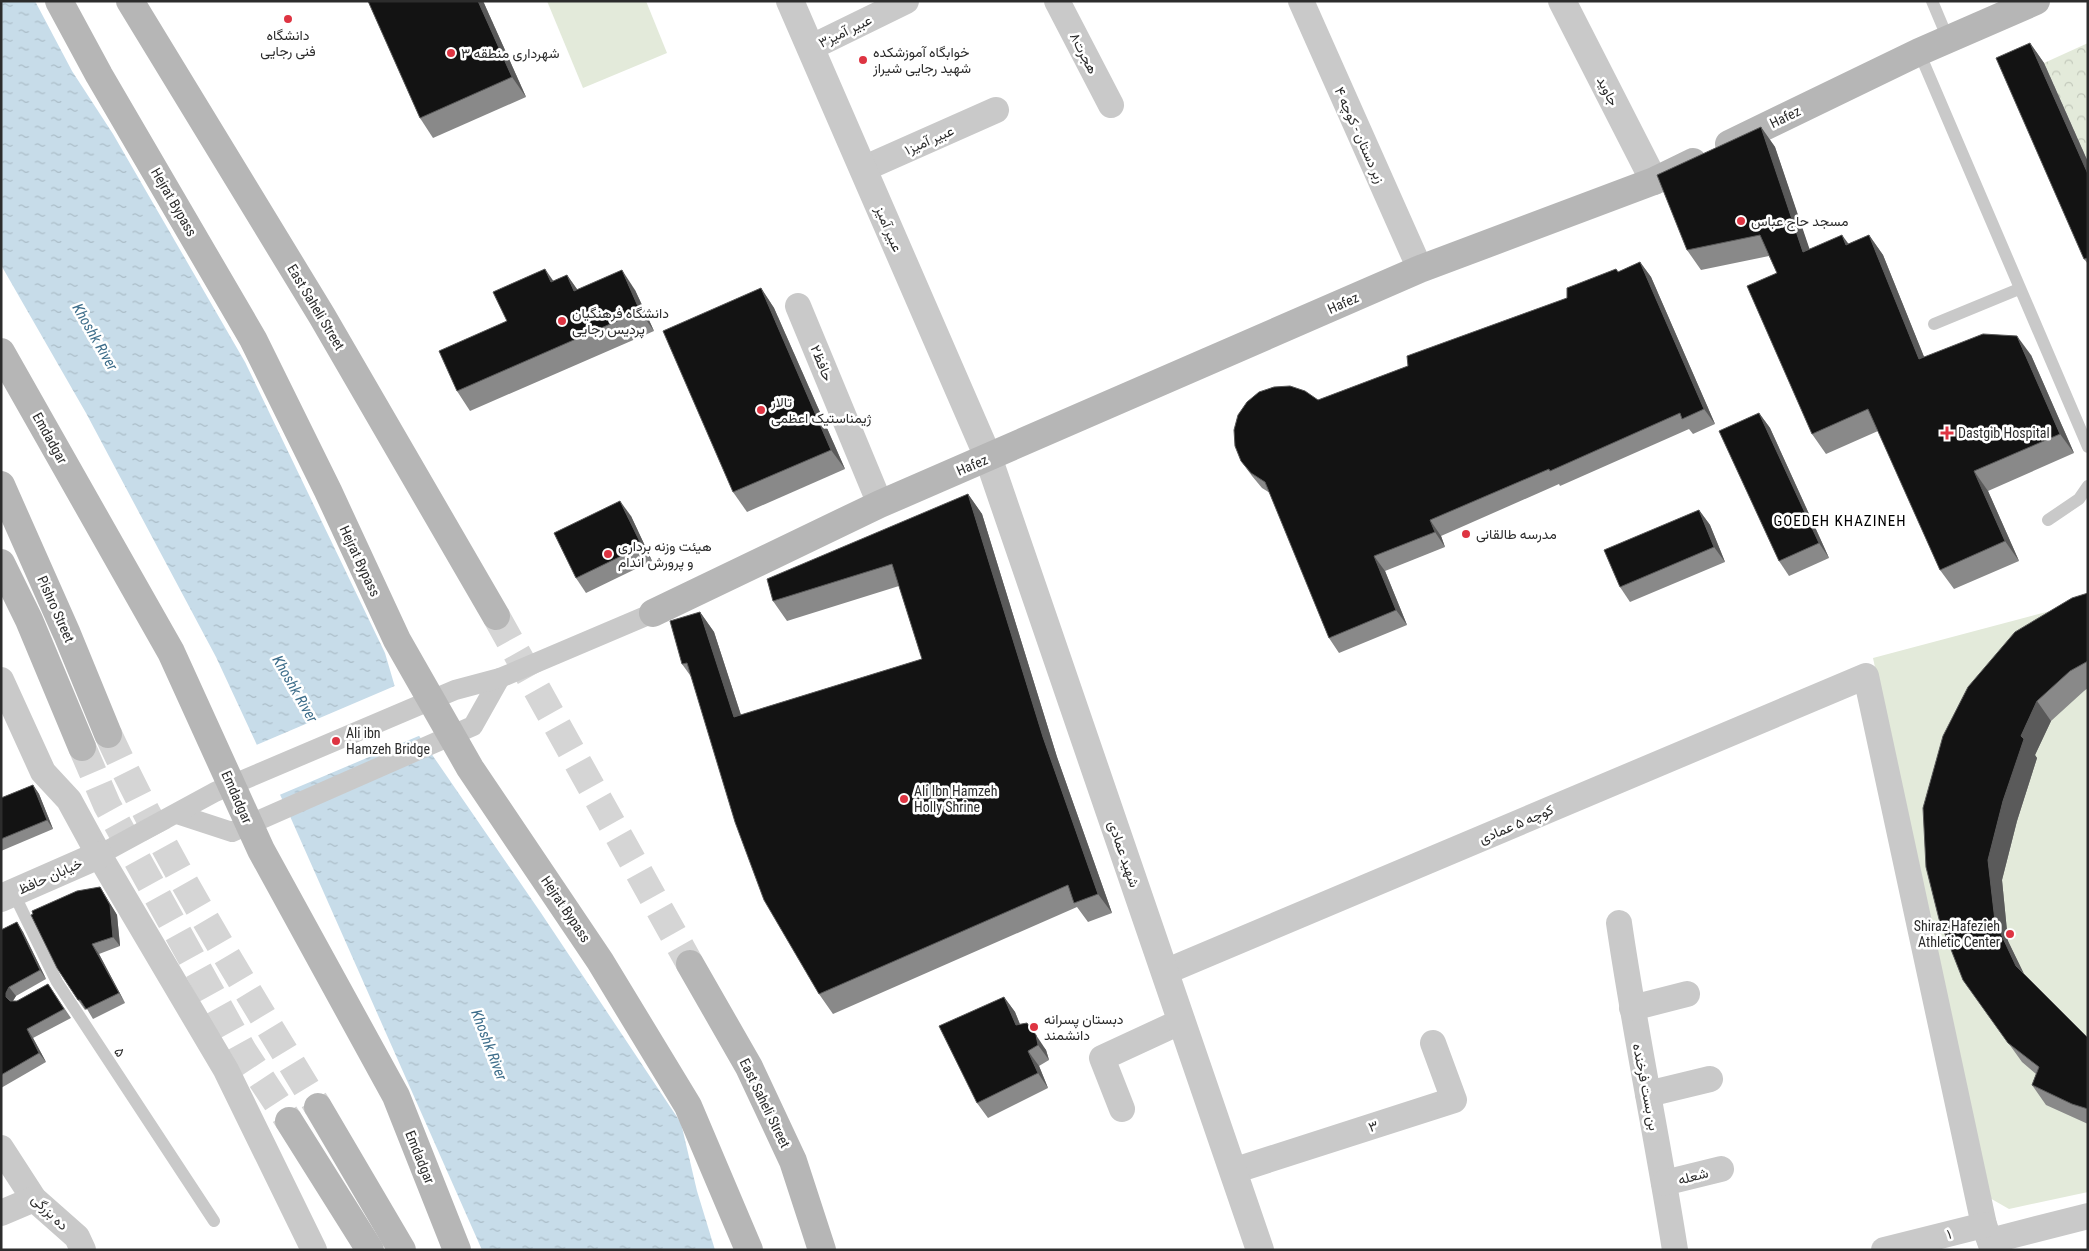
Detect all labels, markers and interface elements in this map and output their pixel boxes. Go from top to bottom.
street label: ۳عبیر آمیز [816,11,875,52]
marker: دانشگاه فنی رجایی [282,13,294,25]
place label: دانشگاه فنی رجایی [260,27,316,60]
street label: هجرت۸ [1066,30,1101,77]
place label: خوابگاه آموزشکده شهید رجایی شیراز [872,44,971,77]
place label: شهرداری منطقه ۳ [461,45,559,62]
marker: شهرداری منطقه ۳ [445,47,457,59]
marker: خوابگاه آموزشکده شهید رجایی شیراز [857,54,869,66]
street label: جاوید [1593,74,1622,109]
street label: زبر دستان - کوچه ۴ [1330,84,1388,187]
street label: Hafez [1767,103,1803,131]
street label: ۱عبیر آمیز [902,122,956,159]
street label: Hejrat Bypass [148,165,200,239]
street label: عبیر آمیز [871,203,906,255]
place label: مسجد حاج عباس [1751,213,1848,232]
marker: مسجد حاج عباس [1735,215,1747,227]
street label: East Saheli Street [284,261,348,353]
street label: Hafez [1325,289,1361,317]
water label: Khoshk River [69,300,122,374]
place label: دانشگاه فرهنگیان پردیس رجایی [572,305,669,339]
marker: دانشگاه فرهنگیان پردیس رجایی [556,315,568,327]
street label: ۲حافظ [808,343,836,383]
place label: تالار ژیمناستیک اعظمی [770,394,872,427]
marker: تالار ژیمناستیک اعظمی [755,404,767,416]
street label: Emdadgar [29,410,71,466]
place label: Dastgib Hospital [1958,425,2050,441]
marker: Dastgib Hospital [1940,426,1954,440]
street label: Hafez [954,451,990,479]
district label: GOEDEH KHAZINEH [1773,512,1907,530]
street label: Hejrat Bypass [337,523,383,599]
place label: مدرسه طالقانی [1476,526,1557,543]
marker: مدرسه طالقانی [1460,528,1472,540]
place label: هیئت وزنه برداری و پرورش اندام [618,538,712,572]
marker: هیئت وزنه برداری و پرورش اندام [602,548,614,560]
street label: Pishro Street [34,573,78,645]
water label: Khoshk River [269,652,322,726]
place label: Ali ibn Hamzeh Bridge [346,725,430,757]
marker: Ali ibn Hamzeh Bridge [330,735,342,747]
street label: Emdadgar [218,768,256,826]
place label: Ali Ibn Hamzeh Holly Shrine [914,783,997,815]
marker: Ali Ibn Hamzeh Holly Shrine [898,793,910,805]
street label: کوچه ۵ عمادی [1476,801,1556,849]
street label: شهید عمادی [1104,819,1143,890]
street label: خیابان حافظ [15,855,85,898]
street label: Hejrat Bypass [538,873,594,945]
place label: Shiraz Hafezieh Athletic Center [1914,918,2000,950]
marker: Shiraz Hafezieh Athletic Center [2004,928,2016,940]
water label: Khoshk River [467,1007,511,1083]
place label: دبستان پسرانه دانشمند [1044,1011,1124,1043]
marker: دبستان پسرانه دانشمند [1028,1021,1040,1033]
street label: بن بست فرخنده [1629,1042,1662,1132]
street label: ۵ [111,1044,129,1060]
street label: East Saheli Street [737,1056,793,1150]
street label: ۳ [1366,1117,1380,1135]
street label: Emdadgar [402,1128,438,1186]
street label: شعله [1676,1164,1710,1188]
street label: ده بزرگی [28,1191,72,1234]
street label: ۱ [1945,1226,1953,1242]

